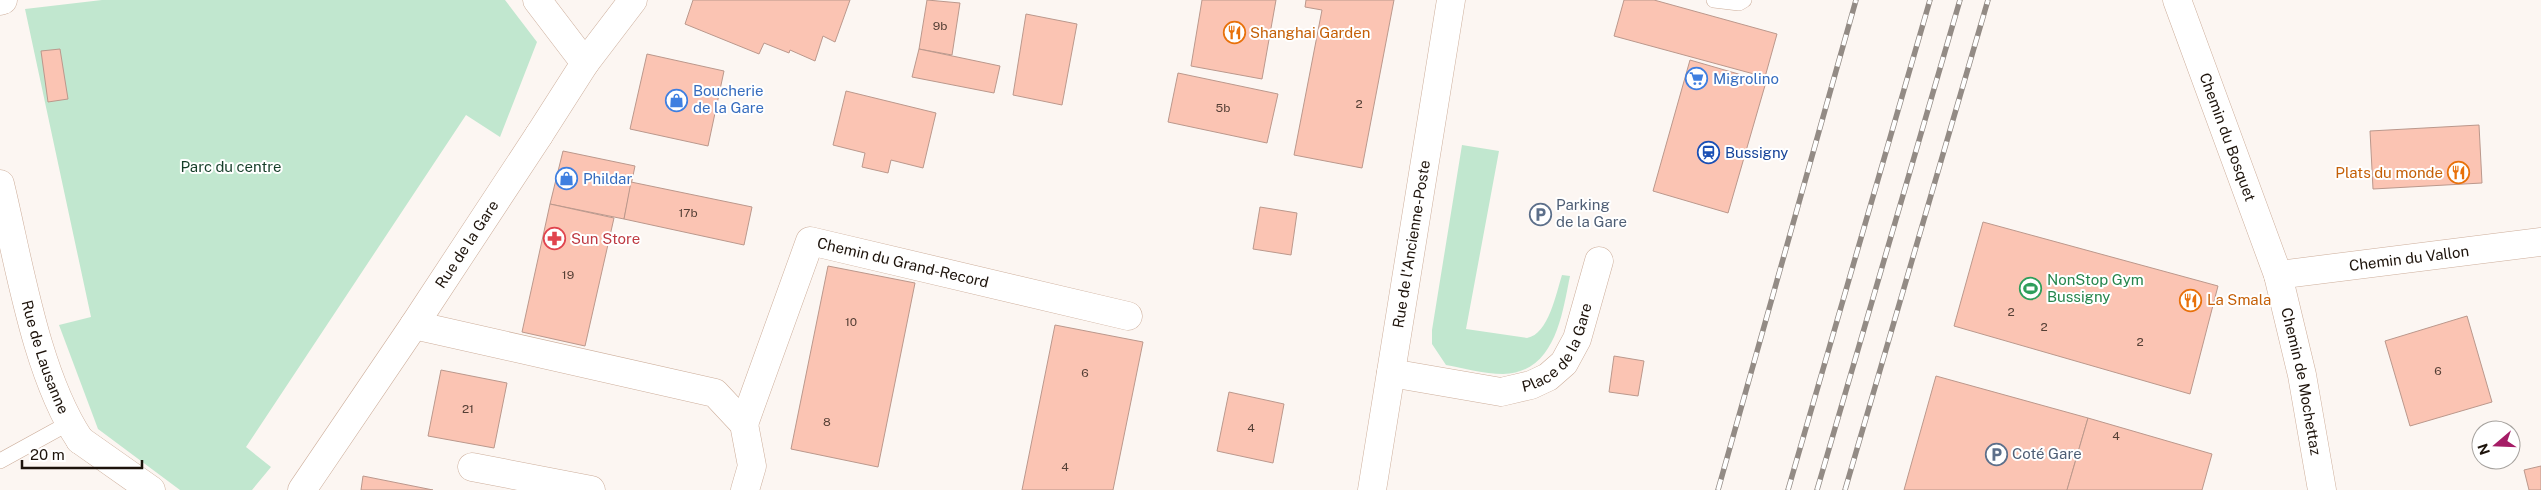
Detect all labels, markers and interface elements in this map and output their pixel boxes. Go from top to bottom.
house number: 9b [933,19,947,33]
restaurant icon: Shanghai Garden [1222,21,1246,45]
place label: Shanghai Garden [1250,24,1370,41]
supermarket icon: Migrolino [1685,67,1709,91]
place label: Migrolino [1713,70,1779,87]
street label: Chemin du Bosquet [2196,70,2259,204]
place label: Boucherie de la Gare [693,82,764,116]
shop icon: Boucherie de la Gare [665,88,689,112]
house number: 2 [1355,97,1363,111]
house number: 5b [1216,101,1230,115]
station icon: Bussigny [1697,141,1721,165]
place label: Bussigny [1725,144,1788,161]
park label: Parc du centre [180,158,282,175]
street label: Rue de l'Ancienne-Poste [1389,159,1433,329]
restaurant icon: Plats du monde [2447,161,2471,185]
place label: Plats du monde [2335,164,2443,181]
shop icon: Phildar [555,167,579,191]
place label: Phildar [583,170,632,187]
place label: Parking de la Gare [1556,196,1627,230]
street label: Rue de la Gare [432,197,502,291]
parking icon: Parking de la Gare [1528,202,1552,226]
house number: 17b [678,206,698,220]
pharmacy icon: Sun Store [543,227,567,251]
place label: Sun Store [571,230,640,247]
street label: Chemin du Grand-Record [816,234,990,291]
street label: Chemin du Vallon [2348,242,2470,274]
house number: 19 [562,268,574,282]
place label: NonStop Gym Bussigny [2047,271,2144,305]
sports icon: NonStop Gym Bussigny [2019,277,2043,301]
restaurant icon: La Smala [2179,288,2203,312]
place label: La Smala [2207,291,2271,308]
street label: Rue de Lausanne [19,298,73,416]
street label: Place de la Gare [1520,301,1595,395]
house number: 2 [2007,305,2015,319]
street label: Chemin de Mochettaz [2278,306,2325,457]
house number: 10 [845,315,857,329]
house number: 2 [2040,320,2048,334]
house number: 2 [2136,335,2144,349]
house number: 6 [2434,364,2442,378]
house number: 6 [1081,366,1089,380]
house number: 21 [462,402,474,416]
house number: 8 [823,415,831,429]
north arrow [2471,420,2521,470]
house number: 4 [1247,421,1255,435]
house number: 4 [2112,429,2120,443]
scale bar [22,438,142,470]
text: N [2474,441,2493,457]
parking icon: Coté Gare [1984,442,2008,466]
place label: Coté Gare [2012,445,2082,462]
text: 20 m [30,446,65,463]
house number: 4 [1061,460,1069,474]

